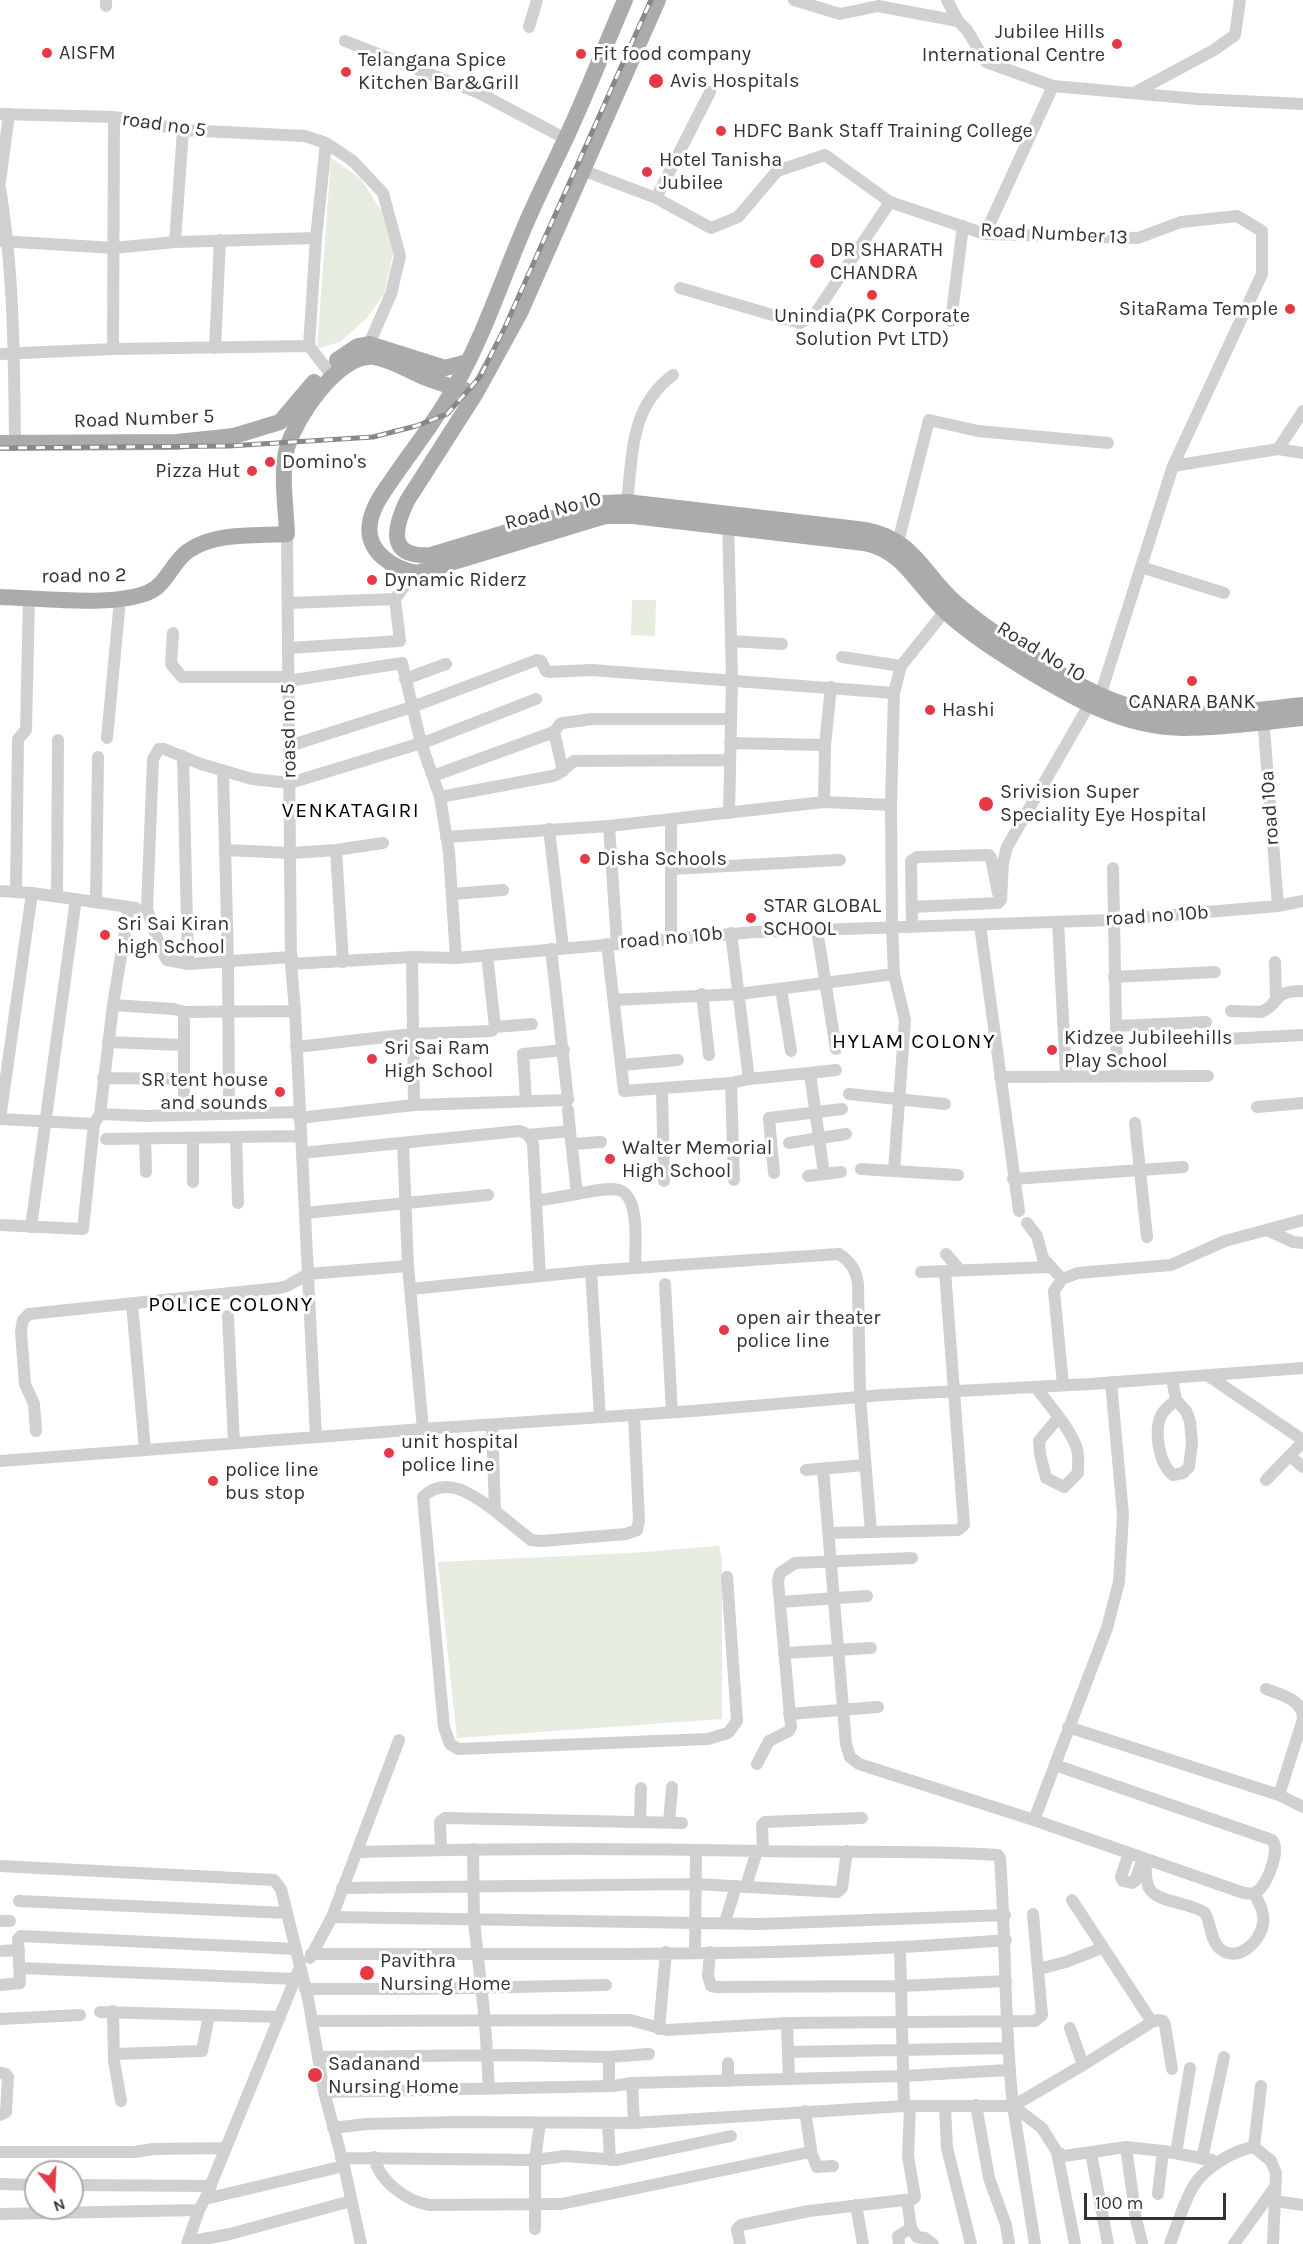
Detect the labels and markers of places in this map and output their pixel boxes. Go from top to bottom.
place label: Jubilee Hills International Centre [922,20,1105,67]
marker: Jubilee Hills International Centre [1110,37,1124,51]
place label: AISFM [59,41,116,65]
place label: Fit food company [593,42,751,66]
marker: AISFM [40,46,54,60]
marker: Fit food company [574,47,588,61]
place label: Telangana Spice Kitchen Bar&Grill [358,48,519,95]
marker: Telangana Spice Kitchen Bar&Grill [339,65,353,79]
place label: Avis Hospitals [670,69,799,93]
marker: Avis Hospitals [647,72,665,90]
place label: HDFC Bank Staff Training College [733,119,1033,143]
marker: HDFC Bank Staff Training College [714,124,728,138]
place label: Hotel Tanisha Jubilee [659,148,782,195]
marker: Hotel Tanisha Jubilee [640,165,654,179]
place label: DR SHARATH CHANDRA [830,238,943,285]
marker: DR SHARATH CHANDRA [808,252,826,270]
marker: Unindia(PK Corporate Solution Pvt LTD) [865,288,879,302]
place label: SitaRama Temple [1119,297,1278,321]
marker: SitaRama Temple [1283,302,1297,316]
place label: Unindia(PK Corporate Solution Pvt LTD) [774,304,970,351]
place label: Domino's [282,450,367,474]
marker: Domino's [263,455,277,469]
place label: Pizza Hut [155,459,240,483]
marker: Pizza Hut [245,464,259,478]
place label: Dynamic Riderz [384,568,526,592]
marker: Dynamic Riderz [365,573,379,587]
marker: CANARA BANK [1185,674,1199,688]
place label: CANARA BANK [1128,690,1256,714]
place label: Hashi [942,698,995,722]
marker: Hashi [923,703,937,717]
place label: Srivision Super Speciality Eye Hospital [1000,780,1207,827]
marker: Srivision Super Speciality Eye Hospital [977,795,995,813]
place label: Disha Schools [597,847,727,871]
marker: Disha Schools [578,852,592,866]
place label: STAR GLOBAL SCHOOL [763,894,881,941]
marker: STAR GLOBAL SCHOOL [744,911,758,925]
place label: Sri Sai Kiran high School [117,912,229,959]
marker: Sri Sai Kiran high School [98,928,112,942]
place label: Kidzee Jubileehills Play School [1064,1026,1233,1073]
place label: Sri Sai Ram High School [384,1036,493,1083]
marker: Kidzee Jubileehills Play School [1045,1043,1059,1057]
marker: Sri Sai Ram High School [365,1052,379,1066]
place label: SR tent house and sounds [141,1068,268,1115]
marker: SR tent house and sounds [273,1085,287,1099]
place label: Walter Memorial High School [622,1136,772,1183]
marker: Walter Memorial High School [603,1152,617,1166]
place label: open air theater police line [736,1306,881,1353]
marker: open air theater police line [717,1323,731,1337]
place label: unit hospital police line [401,1430,519,1477]
marker: unit hospital police line [382,1446,396,1460]
place label: police line bus stop [225,1458,318,1505]
marker: police line bus stop [206,1474,220,1488]
place label: Pavithra Nursing Home [380,1949,511,1996]
marker: Pavithra Nursing Home [358,1964,376,1982]
place label: Sadanand Nursing Home [328,2052,459,2099]
marker: Sadanand Nursing Home [306,2066,324,2084]

